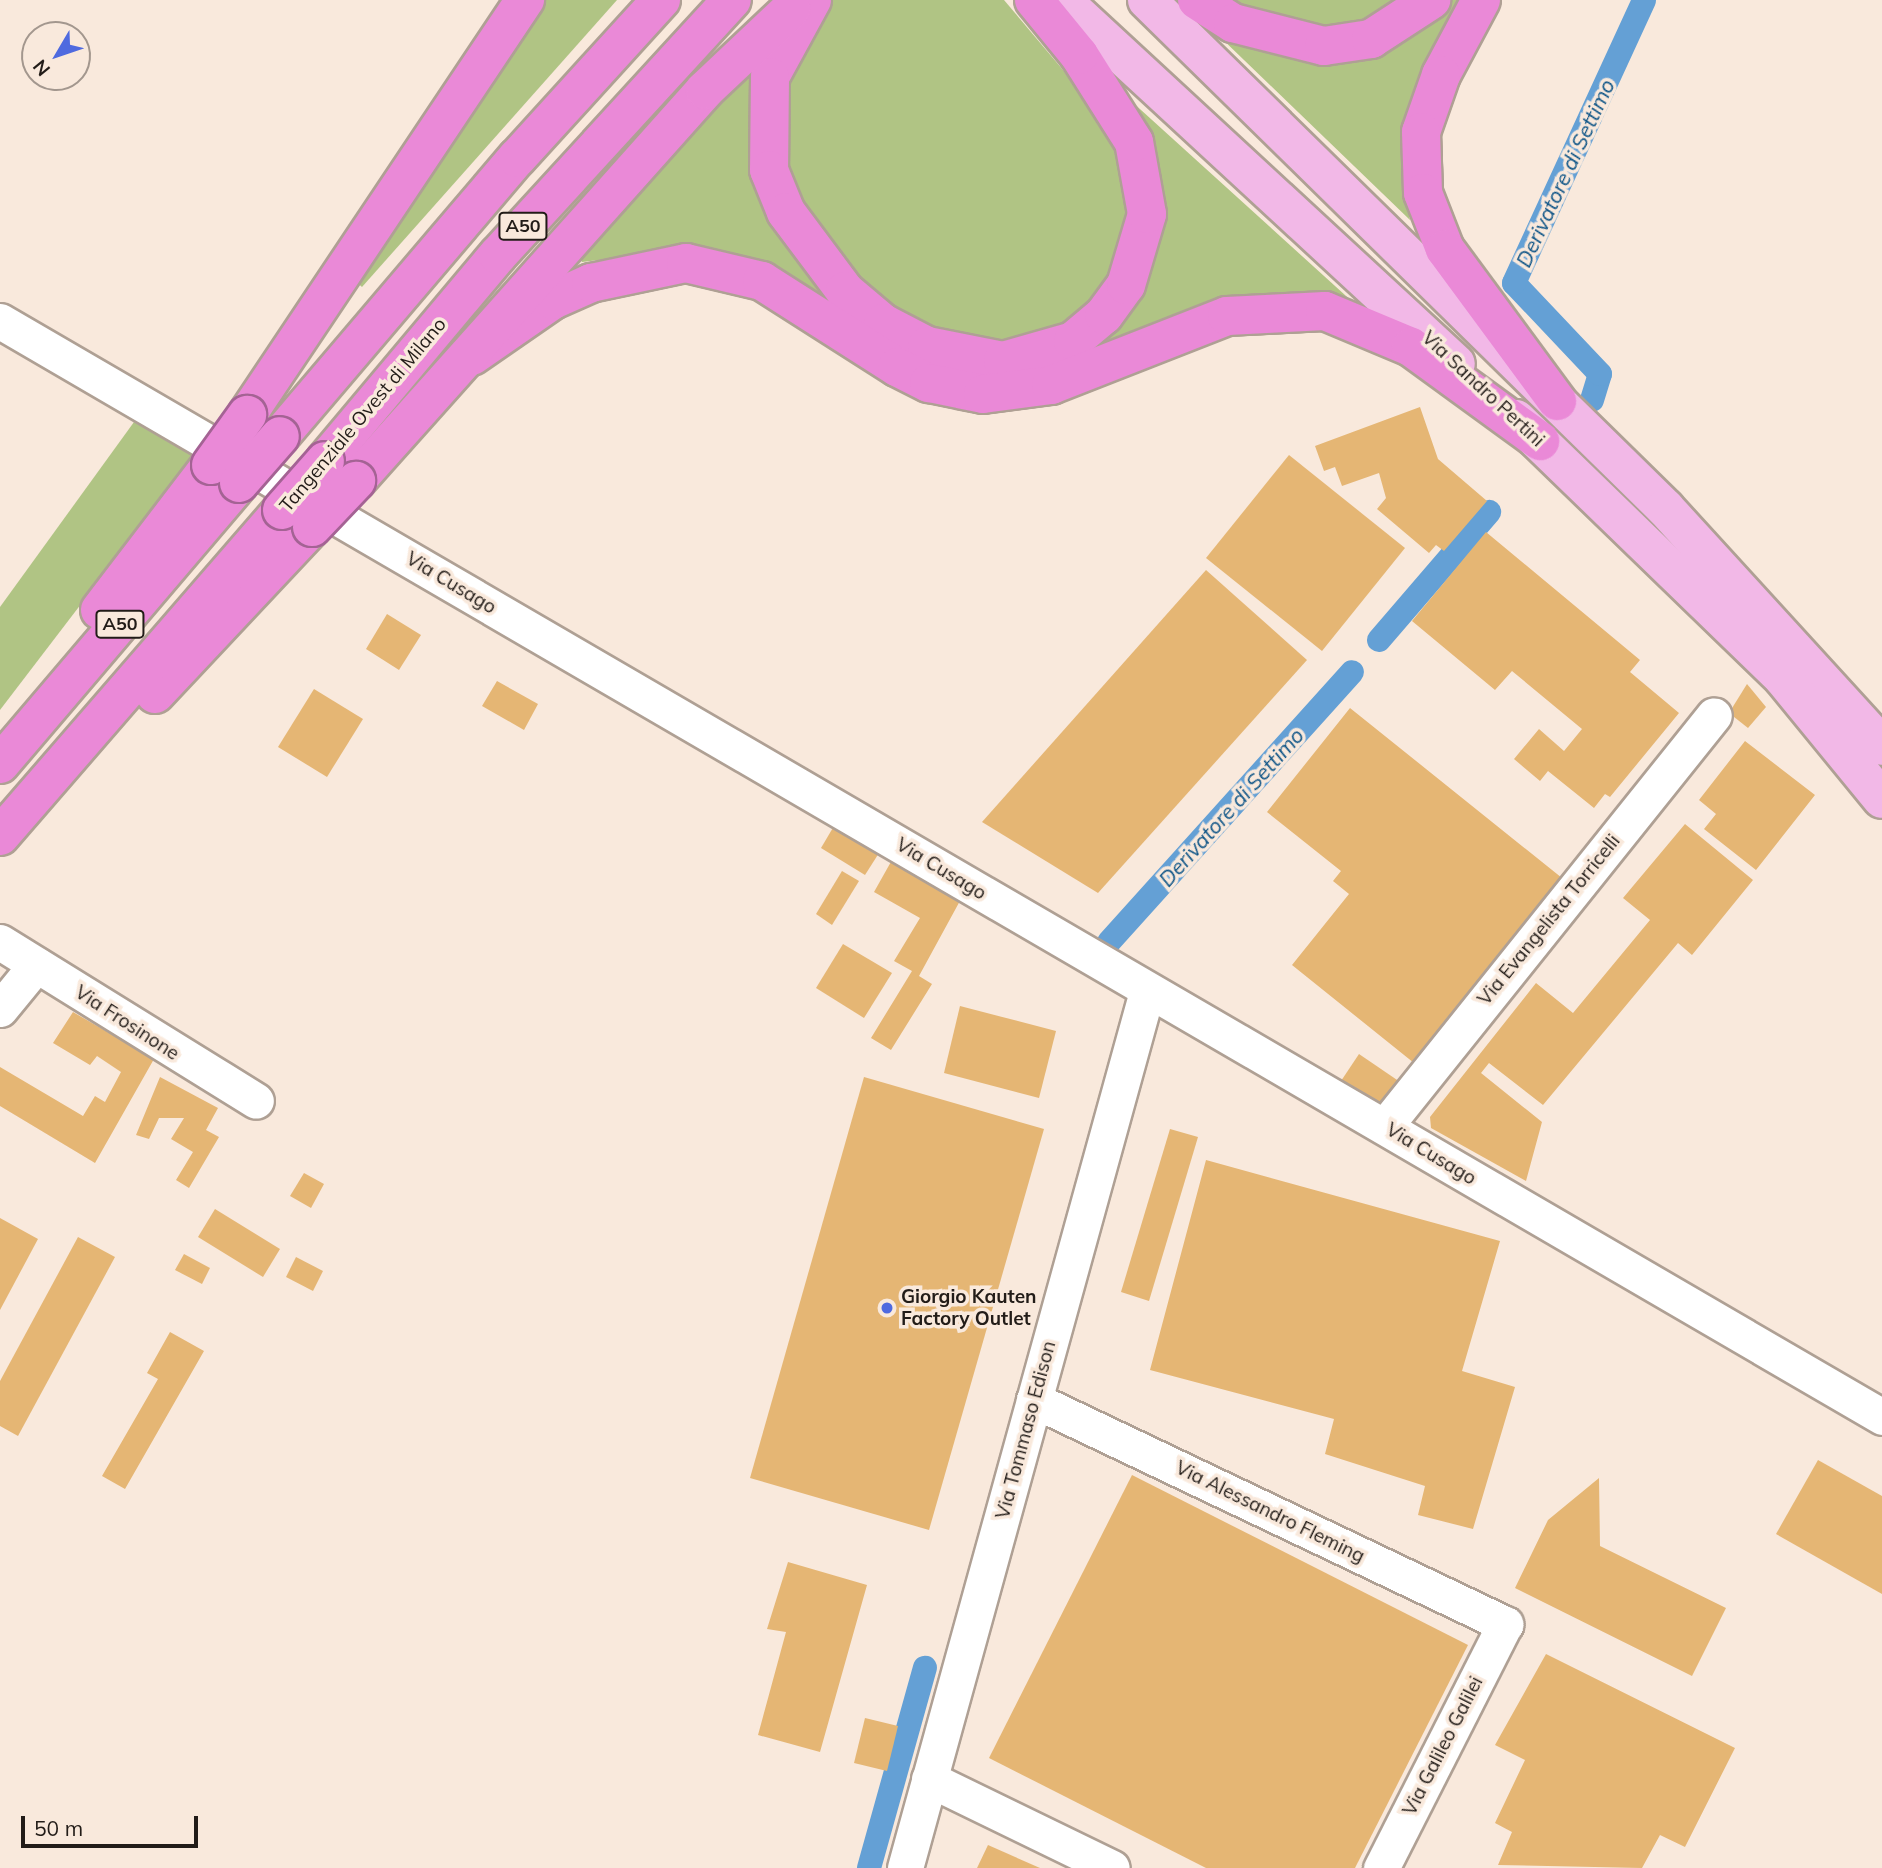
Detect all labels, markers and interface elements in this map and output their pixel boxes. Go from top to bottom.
north arrow [21,21,91,91]
text: N [27,55,55,81]
water label: Derivatore di Settimo [1510,75,1620,271]
road number: A50 [497,211,549,240]
street label: Tangenziale Ovest di Milano [275,313,451,517]
street label: Via Sandro Pertini [1417,326,1549,452]
street label: Via Cusago [402,547,500,619]
road number: A50 [94,610,146,638]
water label: Derivatore di Settimo [1153,723,1309,891]
street label: Via Evangelista Torricelli [1473,830,1625,1010]
street label: Via Cusago [892,833,990,905]
street label: Via Frosinone [71,981,183,1065]
street label: Via Cusago [1382,1118,1480,1190]
place label: Giorgio Kauten Factory Outlet [901,1286,1037,1330]
marker: Giorgio Kauten Factory Outlet [879,1300,895,1316]
street label: Via Tommaso Edison [991,1338,1061,1522]
street label: Via Alessandro Fleming [1172,1456,1368,1568]
street label: Via Galileo Galilei [1398,1673,1488,1819]
scale bar [24,1801,201,1845]
text: 50 m [34,1815,83,1841]

